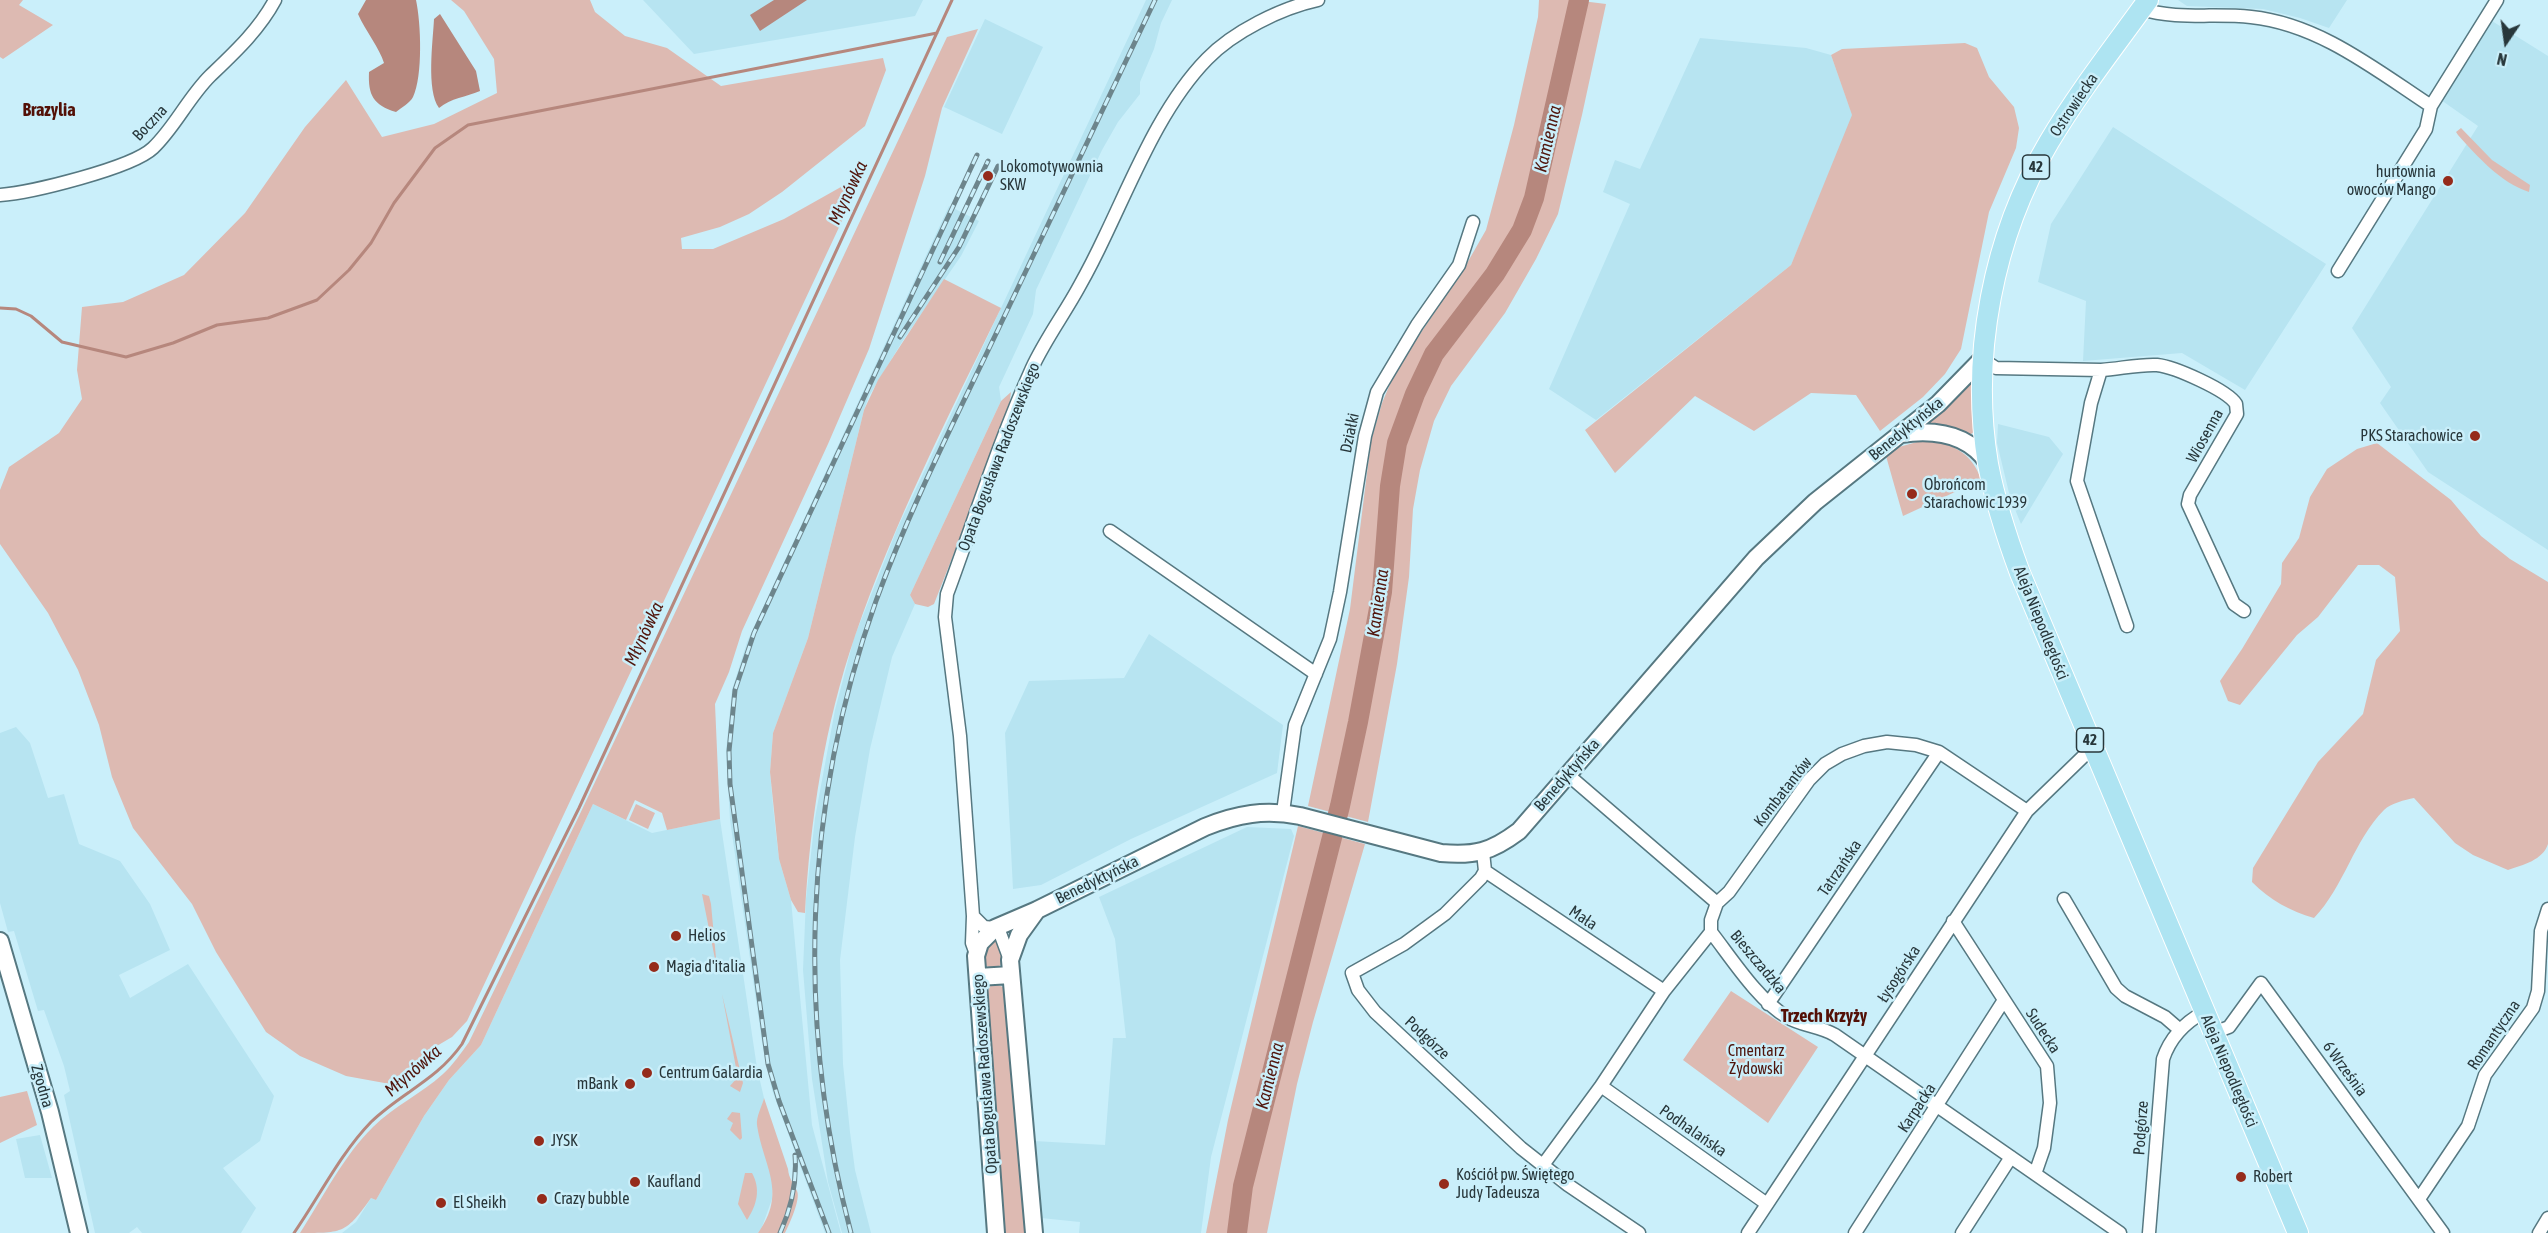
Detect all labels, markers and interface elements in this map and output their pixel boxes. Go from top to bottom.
north arrow [2476,12,2536,72]
text: N [2495,50,2509,69]
street label: Ostrowiecka [2046,70,2102,140]
district label: Brazylia [22,99,76,121]
street label: Boczna [129,101,171,145]
water label: Kamienna [1530,103,1566,175]
road number: 42 [2022,155,2050,179]
place label: Lokomotywownia SKW [1000,157,1103,195]
water label: Młynówka [824,158,872,228]
place label: hurtownia owoców Mango [2347,162,2436,200]
marker: Lokomotywownia SKW [981,169,995,183]
marker: hurtownia owoców Mango [2441,174,2455,188]
street label: Opata Bogusława Radoszewskiego [954,360,1044,554]
street label: Benedyktyńska [1865,393,1947,465]
street label: Wiosenna [2182,406,2228,466]
street label: Działki [1336,411,1364,455]
place label: PKS Starachowice [2360,426,2463,446]
marker: PKS Starachowice [2468,429,2482,443]
place label: Obrońcom Starachowic 1939 [1924,475,2027,513]
marker: Obrońcom Starachowic 1939 [1905,487,1919,501]
street label: Aleja Niepodległości [2010,563,2072,683]
water label: Kamienna [1363,568,1393,638]
water label: Młynówka [620,599,668,669]
road number: 42 [2076,728,2104,752]
street label: Benedyktyńska [1530,735,1604,815]
street label: Kombatantów [1750,753,1816,831]
street label: Tatrzańska [1814,836,1866,900]
street label: Benedyktyńska [1052,852,1142,908]
street label: Mała [1565,902,1601,934]
place label: Helios [688,926,726,946]
street label: Bieszczadzka [1726,926,1790,998]
marker: Helios [669,929,683,943]
street label: Łysogórska [1873,942,1925,1006]
place label: Magia d'italia [666,957,746,977]
marker: Magia d'italia [647,960,661,974]
street label: Opata Bogusława Radoszewskiego [968,973,1002,1175]
street label: Romantyczna [2464,996,2524,1074]
district label: Trzech Krzyży [1781,1005,1867,1027]
street label: Sudecka [2021,1005,2065,1057]
street label: Podgórze [1401,1012,1453,1064]
street label: Aleja Niepodległości [2197,1012,2261,1130]
street label: 6 Września [2319,1038,2371,1100]
water label: Kamienna [1251,1040,1289,1112]
water label: Młynówka [380,1041,446,1101]
park label: Cmentarz Żydowski [1728,1041,1784,1079]
street label: Zgodna [27,1062,57,1110]
place label: Centrum Galardia [659,1063,763,1083]
marker: Centrum Galardia [640,1066,654,1080]
place label: mBank [577,1074,618,1094]
marker: mBank [623,1077,637,1091]
street label: Karpacka [1894,1080,1940,1136]
street label: Podgórze [2130,1100,2152,1156]
street label: Podhalańska [1656,1101,1730,1161]
place label: JYSK [551,1131,578,1151]
marker: JYSK [532,1134,546,1148]
place label: Kościół pw. Świętego Judy Tadeusza [1456,1165,1575,1203]
place label: Robert [2253,1167,2293,1187]
marker: Robert [2234,1170,2248,1184]
place label: Kaufland [647,1172,701,1192]
marker: Kaufland [628,1175,642,1189]
marker: Kościół pw. Świętego Judy Tadeusza [1437,1177,1451,1191]
place label: Crazy bubble [554,1189,629,1209]
marker: Crazy bubble [535,1192,549,1206]
place label: El Sheikh [453,1193,506,1213]
marker: El Sheikh [434,1196,448,1210]

